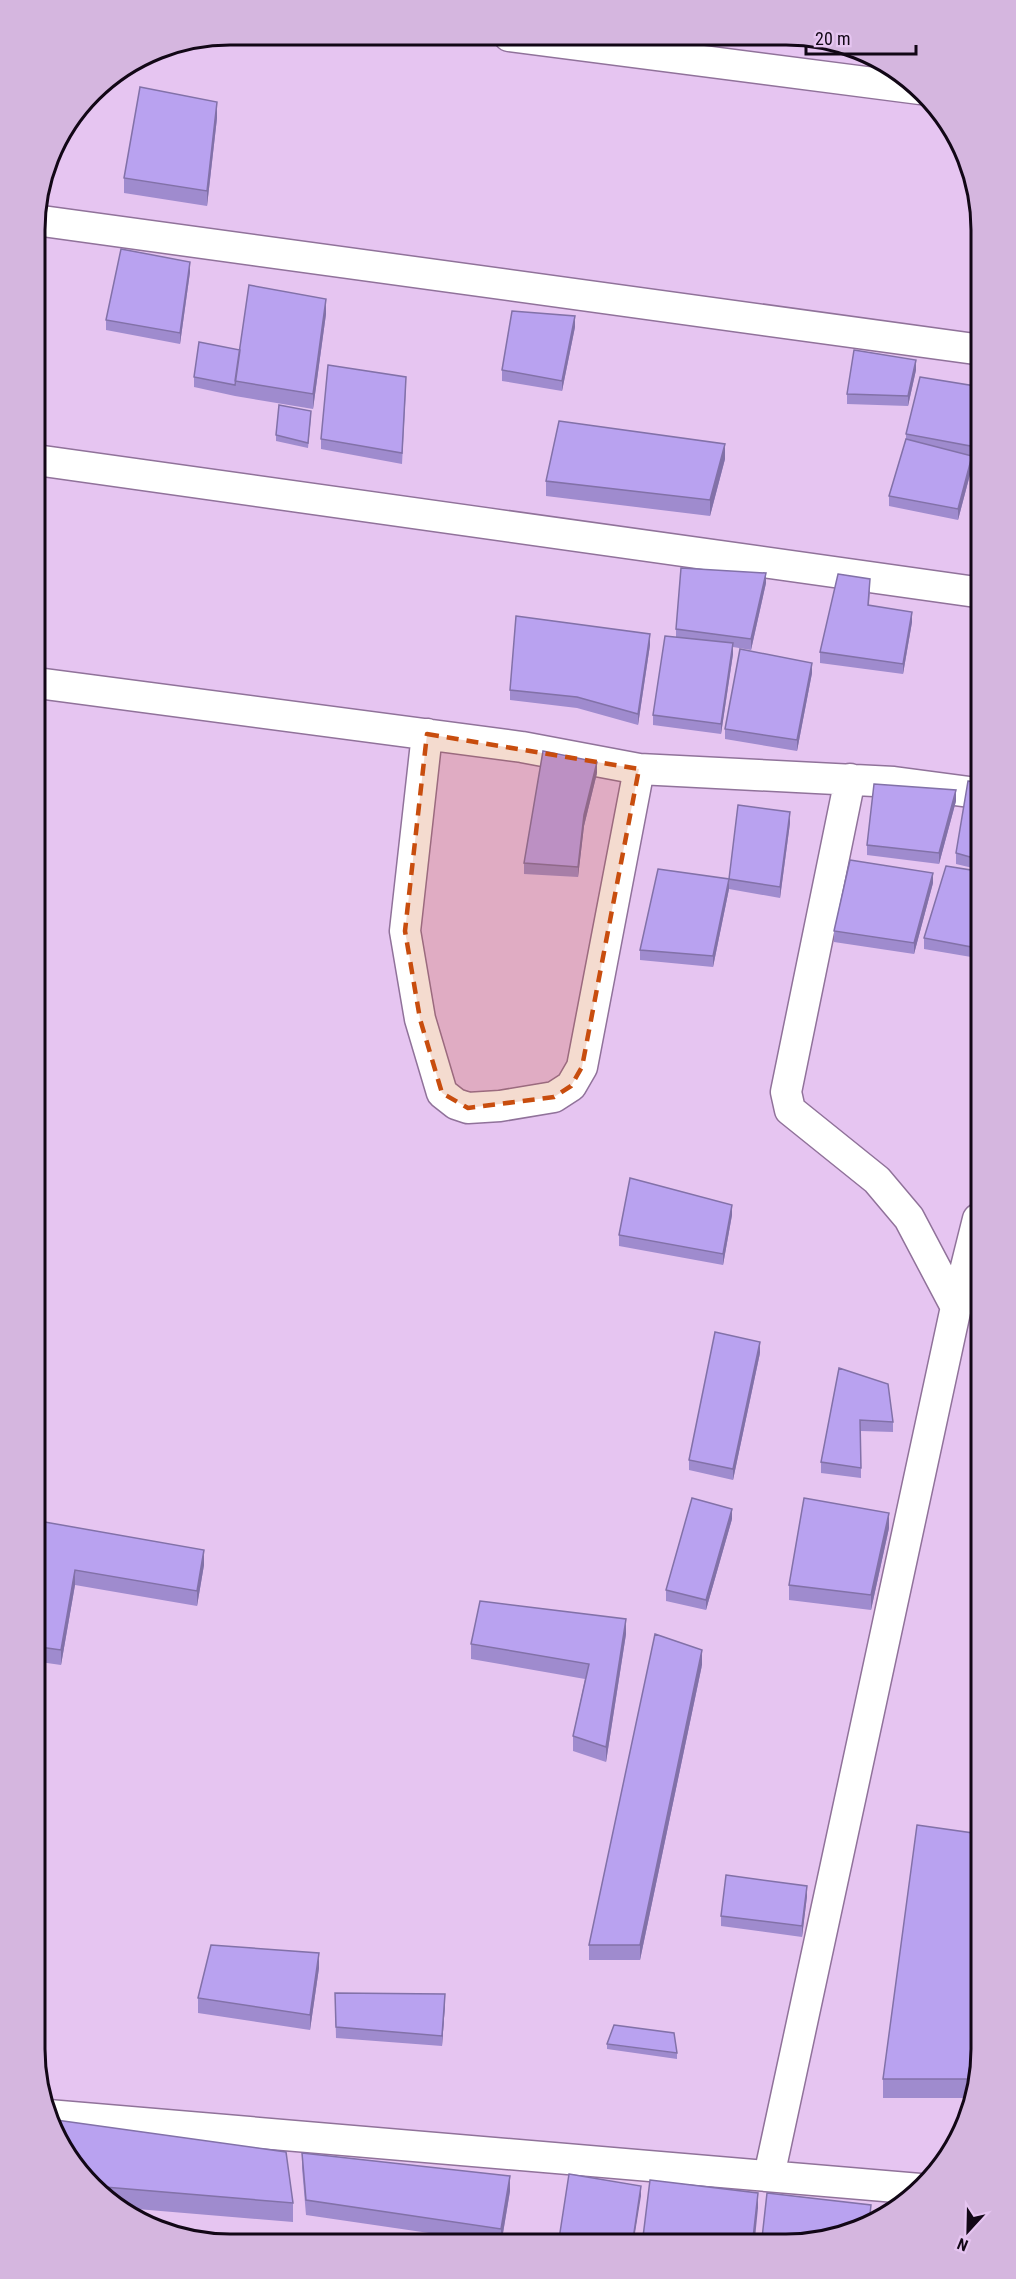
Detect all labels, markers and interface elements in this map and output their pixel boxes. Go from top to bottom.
scale bar [806,18,916,56]
text: 20 m [815,28,850,49]
north arrow [938,2201,998,2261]
text: N [954,2234,971,2255]

